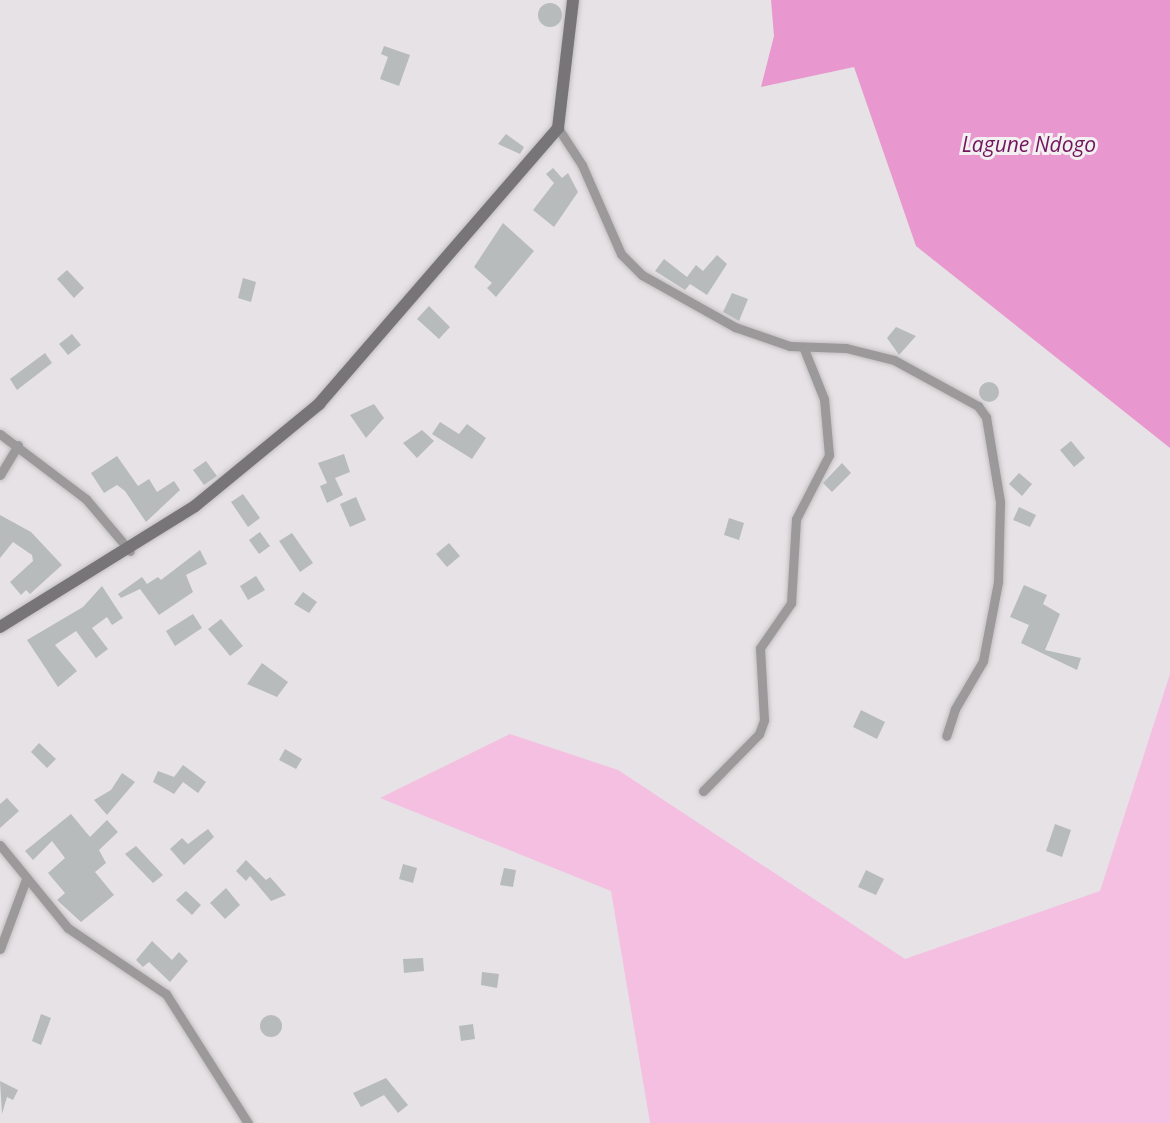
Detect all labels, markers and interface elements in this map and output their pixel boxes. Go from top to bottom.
water label: Lagune Ndogo [962,131,1096,157]

